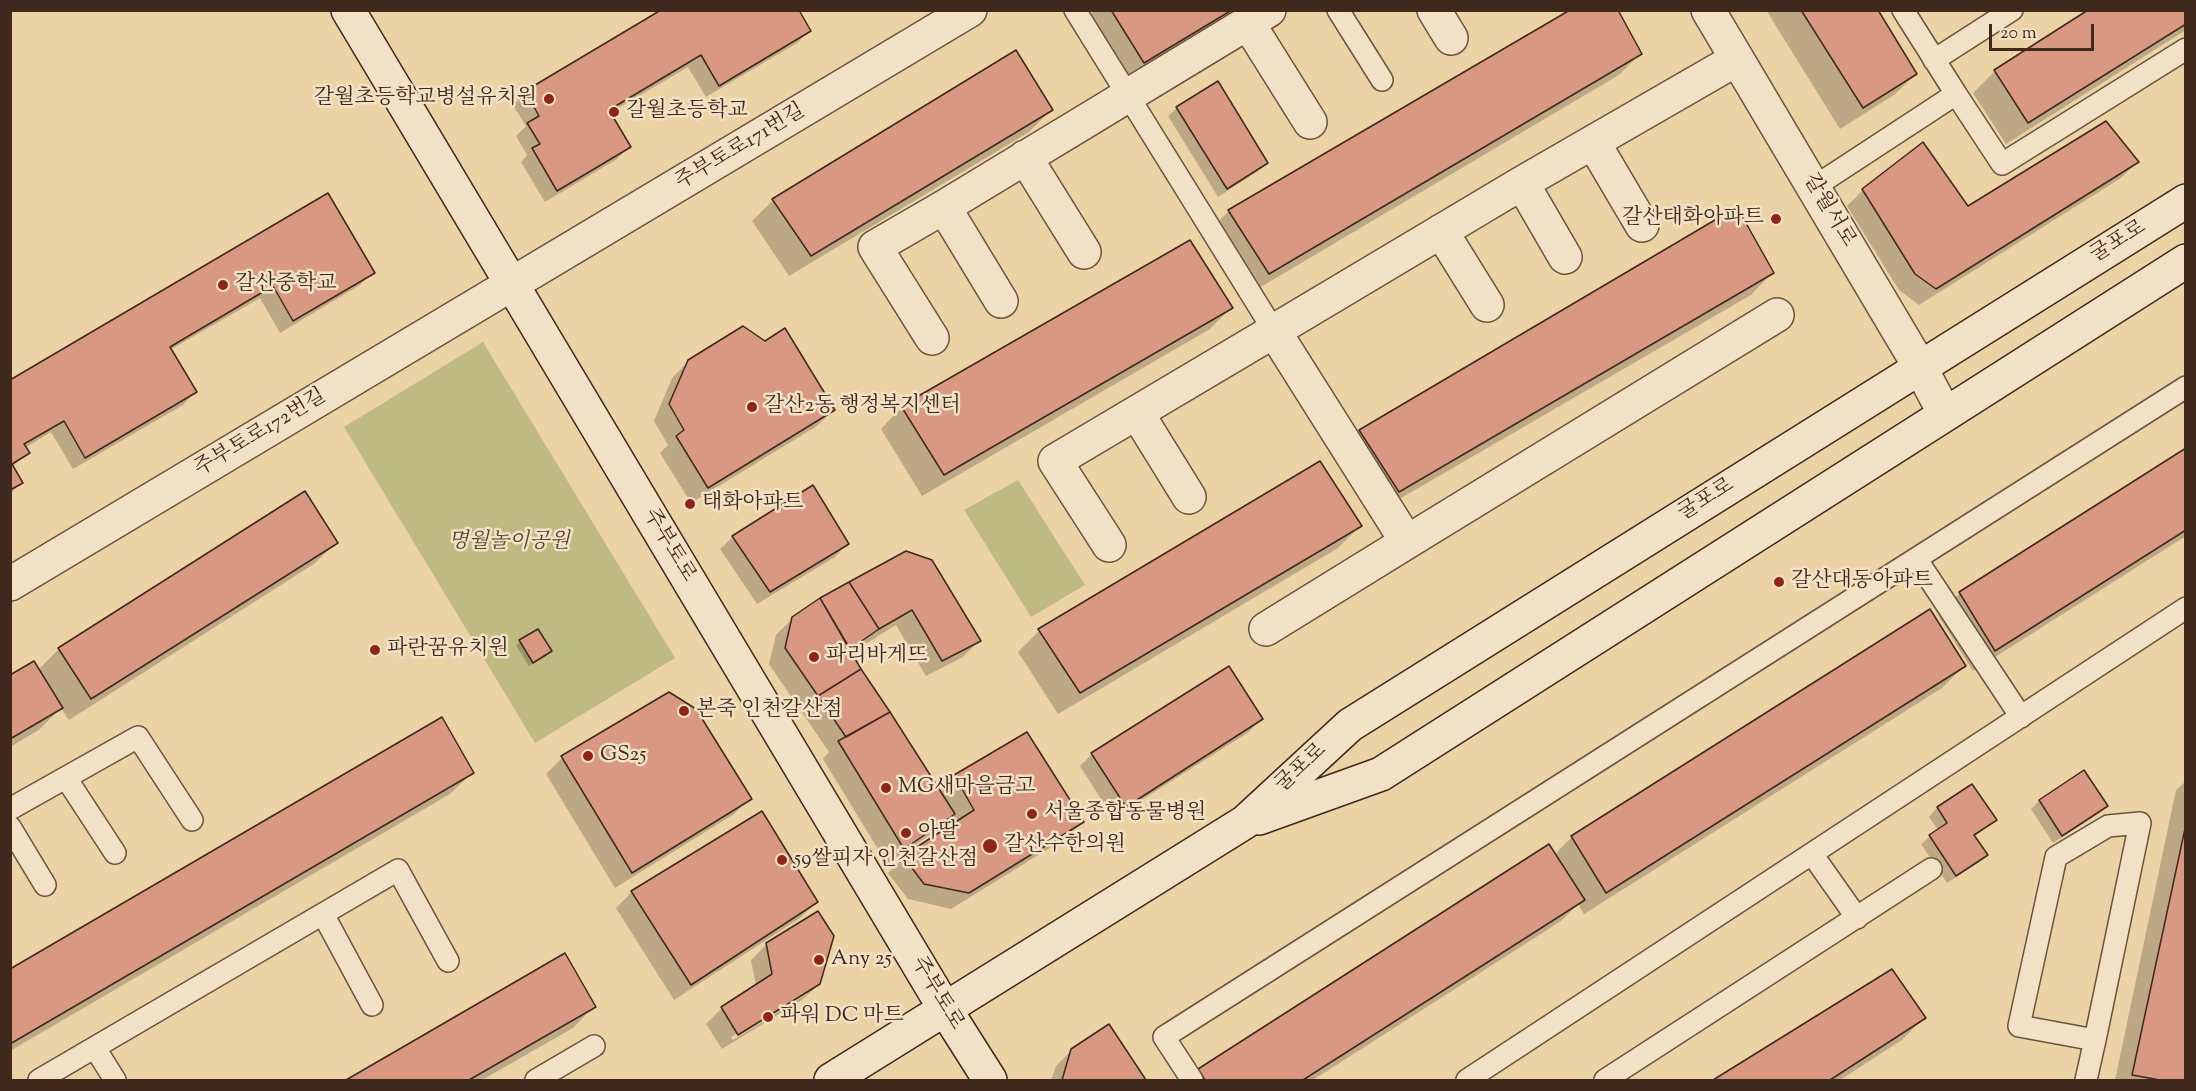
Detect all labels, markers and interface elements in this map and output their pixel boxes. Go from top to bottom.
scale bar [1992,12,2097,50]
text: 20 m [2000,21,2037,47]
place label: 갈월초등학교병설유치원 [314,86,537,112]
marker: 갈월초등학교병설유치원 [542,92,556,106]
place label: 갈월초등학교 [626,99,748,125]
street label: 주부토로171번길 [672,99,810,197]
marker: 갈월초등학교 [607,105,621,119]
street label: 갈월서로 [1796,170,1860,252]
place label: 갈산태화아파트 [1622,206,1764,232]
marker: 갈산태화아파트 [1769,212,1783,226]
street label: 굴포로 [2087,216,2151,270]
place label: 갈산중학교 [235,272,336,298]
marker: 갈산중학교 [216,278,230,292]
street label: 주부토로172번길 [191,385,331,483]
place label: 갈산2동 행정복지센터 [764,394,961,420]
marker: 갈산2동 행정복지센터 [745,400,759,414]
street label: 굴포로 [1675,474,1739,528]
place label: 태화아파트 [702,491,803,517]
marker: 태화아파트 [683,497,697,511]
street label: 주부토로 [636,505,700,587]
park label: 명월놀이공원 [448,530,570,556]
place label: 갈산대동아파트 [1791,569,1933,595]
marker: 갈산대동아파트 [1772,575,1786,589]
place label: 파란꿈유치원 [387,637,509,663]
marker: 파란꿈유치원 [368,643,382,657]
place label: 파리바게뜨 [826,644,927,670]
marker: 파리바게뜨 [807,650,821,664]
place label: 본죽 인천갈산점 [696,698,842,724]
marker: 본죽 인천갈산점 [677,704,691,718]
street label: 굴포로 [1271,739,1333,799]
place label: GS25 [600,743,646,769]
marker: GS25 [581,749,595,763]
place label: MG새마을금고 [898,775,1036,801]
marker: MG새마을금고 [879,781,893,795]
place label: 서울종합동물병원 [1044,801,1206,827]
marker: 서울종합동물병원 [1025,807,1039,821]
place label: 아딸 [918,820,959,846]
marker: 아딸 [899,826,913,840]
place label: 갈산수한의원 [1004,833,1126,859]
marker: 갈산수한의원 [981,837,999,855]
place label: 59쌀피자 인천갈산점 [794,847,978,873]
marker: 59쌀피자 인천갈산점 [775,853,789,867]
place label: Any 25 [831,947,892,973]
marker: Any 25 [812,953,826,967]
street label: 주부토로 [904,953,968,1035]
place label: 파워 DC 마트 [780,1004,904,1030]
marker: 파워 DC 마트 [761,1010,775,1024]

